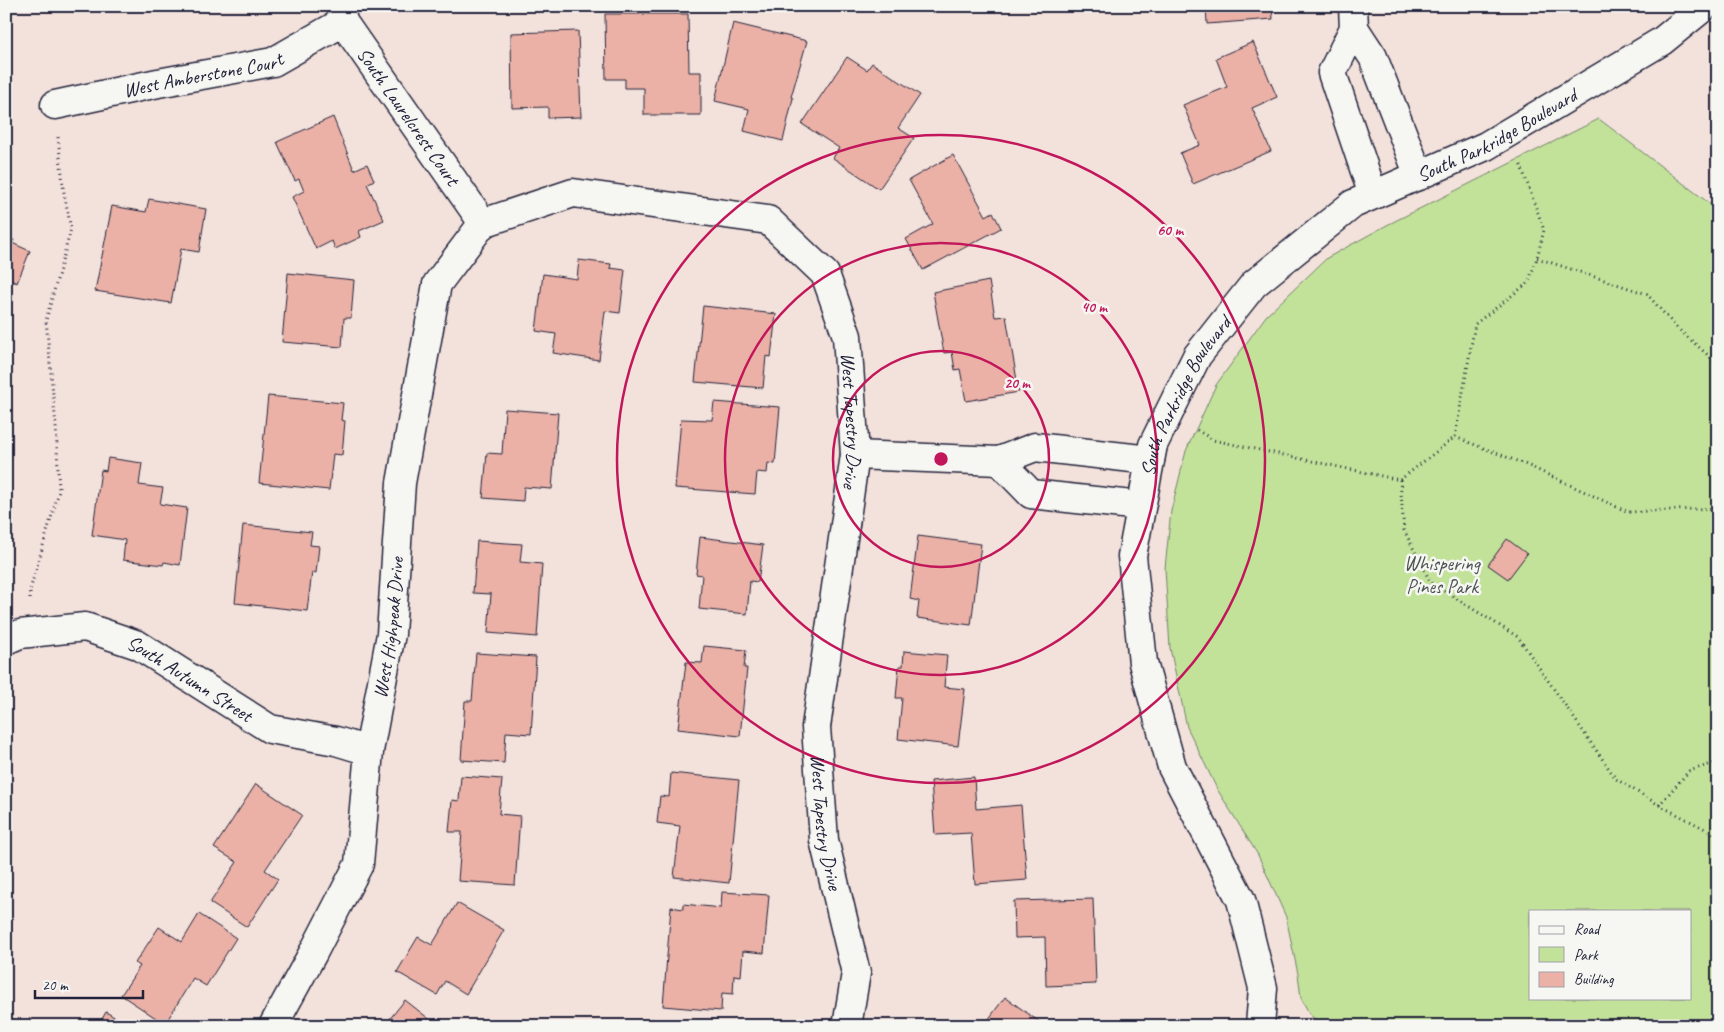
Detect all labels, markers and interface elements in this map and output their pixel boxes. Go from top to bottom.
street label: South Laurelcrest Court [352,42,467,192]
street label: West Amberstone Court [121,45,290,103]
street label: South Parkridge Boulevard [1413,81,1584,187]
text: 60 m [1157,221,1184,240]
text: 40 m [1081,298,1108,317]
street label: South Parkridge Boulevard [1135,309,1238,478]
street label: West Tapestry Drive [836,352,868,492]
text: 20 m [1004,374,1031,393]
centre of rings [932,450,950,468]
park label: Whispering Pines Park [1404,551,1482,599]
street label: West Highpeak Drive [367,555,409,700]
street label: South Autumn Street [124,630,259,729]
street label: West Tapestry Drive [805,754,848,894]
legend [1529,910,1692,1000]
text: Road [1574,920,1601,939]
text: Park [1574,946,1599,965]
scale bar [35,967,142,999]
text: Building [1574,970,1614,989]
text: 20 m [42,976,69,995]

